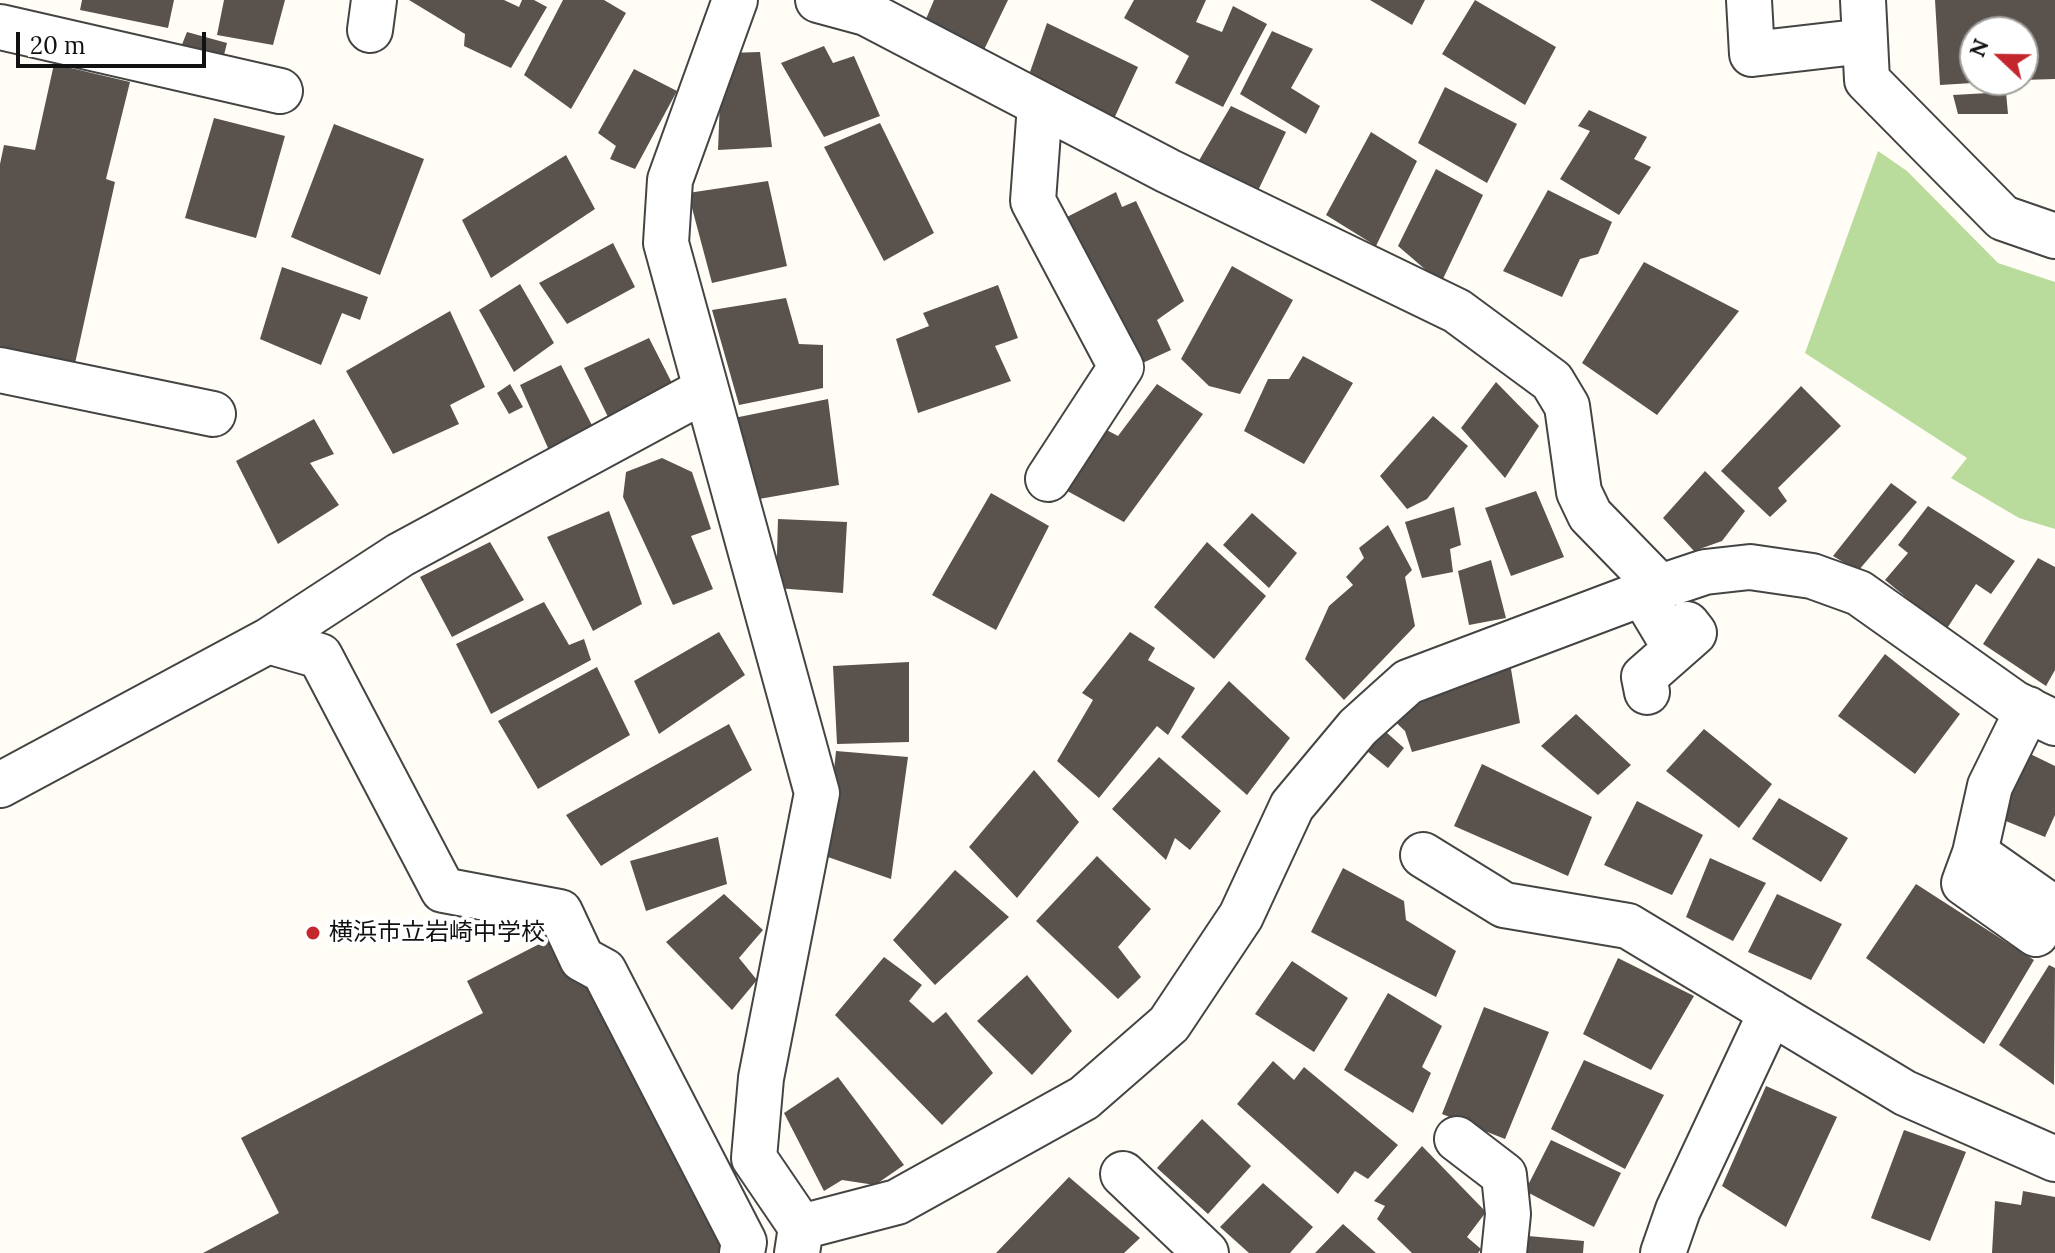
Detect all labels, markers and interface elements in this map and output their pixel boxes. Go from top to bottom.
scale bar [20,16,210,66]
north arrow [1959,16,2039,96]
text: 20 m [30,30,86,61]
text: N [1962,35,1995,61]
place label: 横浜市立岩崎中学校 [329,919,545,947]
marker: 横浜市立岩崎中学校 [304,924,322,942]

